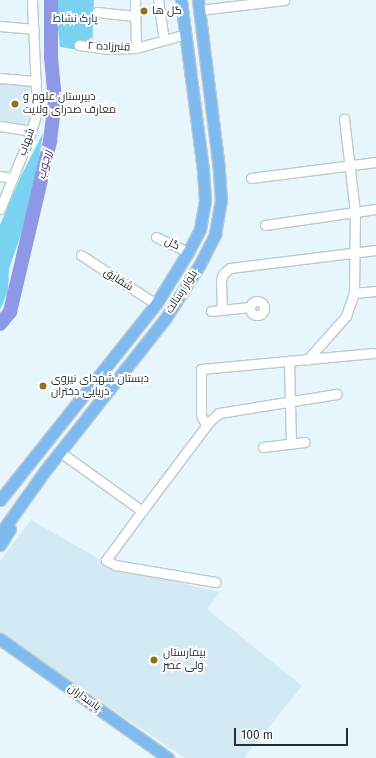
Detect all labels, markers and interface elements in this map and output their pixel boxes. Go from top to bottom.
place label: گل ها [152,4,182,18]
marker: گل ها [139,6,149,16]
park label: پارک نشاط [53,12,97,26]
street label: قنبرزاده ۲ [87,40,131,54]
place label: دبیرستان علوم و معارف صدرای ولایت [23,91,116,117]
marker: دبیرستان علوم و معارف صدرای ولایت [10,99,20,109]
street label: شهاب [16,126,38,158]
water label: زرجوب [35,149,55,181]
street label: گل [162,235,182,253]
street label: شقایق [101,266,135,294]
street label: بلوار رسالت [163,268,201,316]
place label: دبستان شهدای نیروی دریایی دختران [51,373,149,399]
marker: دبستان شهدای نیروی دریایی دختران [38,381,48,391]
place label: بیمارستان ولی عصر [163,647,206,673]
marker: بیمارستان ولی عصر [148,654,160,666]
street label: پاسداران [65,682,103,714]
scale bar [236,720,350,746]
text: 100 m [241,728,273,742]

